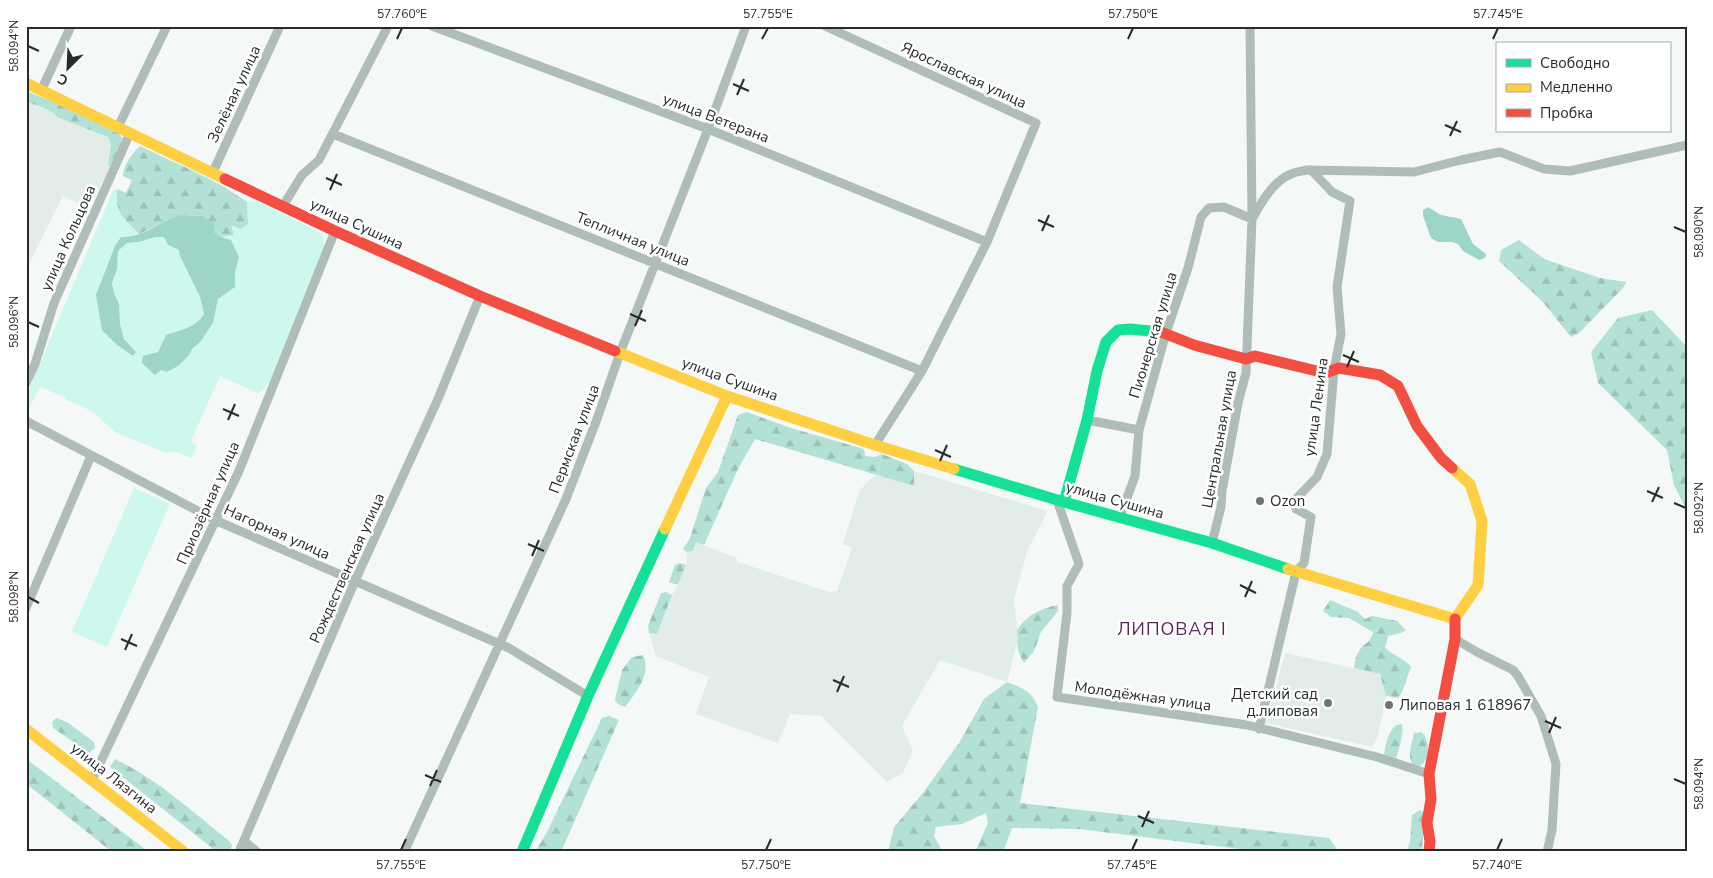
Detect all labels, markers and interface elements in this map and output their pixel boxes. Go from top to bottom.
text: 57.760°E [377,6,427,22]
text: 57.755°E [743,6,793,22]
text: 57.750°E [1108,6,1158,22]
text: 57.745°E [1473,6,1523,22]
text: 58.094°N [6,20,22,72]
street label: Ярославская улица [898,37,1030,113]
north arrow [42,42,92,92]
street label: Зелёная улица [203,42,265,146]
legend [1496,42,1670,132]
text: Свободно [1540,53,1610,73]
text: С [54,69,71,90]
text: Медленно [1540,77,1613,97]
street label: улица Ветерана [660,88,772,148]
text: Пробка [1540,103,1593,123]
street label: улица Кольцова [36,182,100,294]
street label: улица Сушина [307,194,407,254]
text: 58.090°N [1691,206,1707,258]
street label: Тепличная улица [573,207,693,271]
street label: Пионерская улица [1124,269,1182,401]
text: 58.096°N [6,296,22,348]
street label: улица Сушина [679,352,781,406]
street label: улица Ленина [1299,356,1333,458]
street label: Центральная улица [1197,368,1241,510]
street label: Пермская улица [544,382,604,496]
street label: Приозёрная улица [172,438,244,568]
street label: улица Сушина [1064,476,1166,524]
text: 58.092°N [1691,482,1707,534]
street label: Рождественская улица [305,490,389,646]
place label: Ozon [1270,491,1305,511]
marker: Ozon [1254,495,1266,507]
street label: Нагорная улица [221,500,333,564]
text: 58.098°N [6,571,22,623]
district label: ЛИПОВАЯ I [1117,617,1227,641]
street label: Молодёжная улица [1073,677,1213,715]
place label: Детский сад д.липовая [1231,684,1318,721]
place label: Липовая 1 618967 [1399,695,1531,715]
marker: Детский сад д.липовая [1322,697,1334,709]
marker: Липовая 1 618967 [1383,699,1395,711]
street label: улица Лязгина [67,738,161,818]
text: 58.094°N [1691,758,1707,810]
text: 57.755°E [376,857,426,873]
text: 57.750°E [741,857,791,873]
text: 57.745°E [1107,857,1157,873]
text: 57.740°E [1472,857,1522,873]

